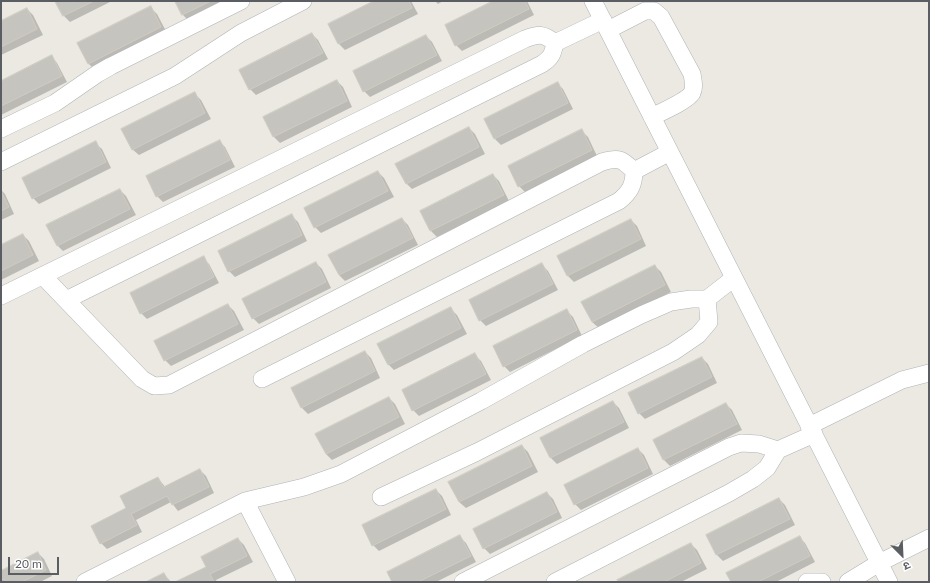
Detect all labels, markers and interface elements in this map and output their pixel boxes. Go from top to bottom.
north arrow [882,535,922,575]
scale bar [10,549,61,575]
text: 20 m [15,556,42,571]
text: उ [901,559,913,574]

